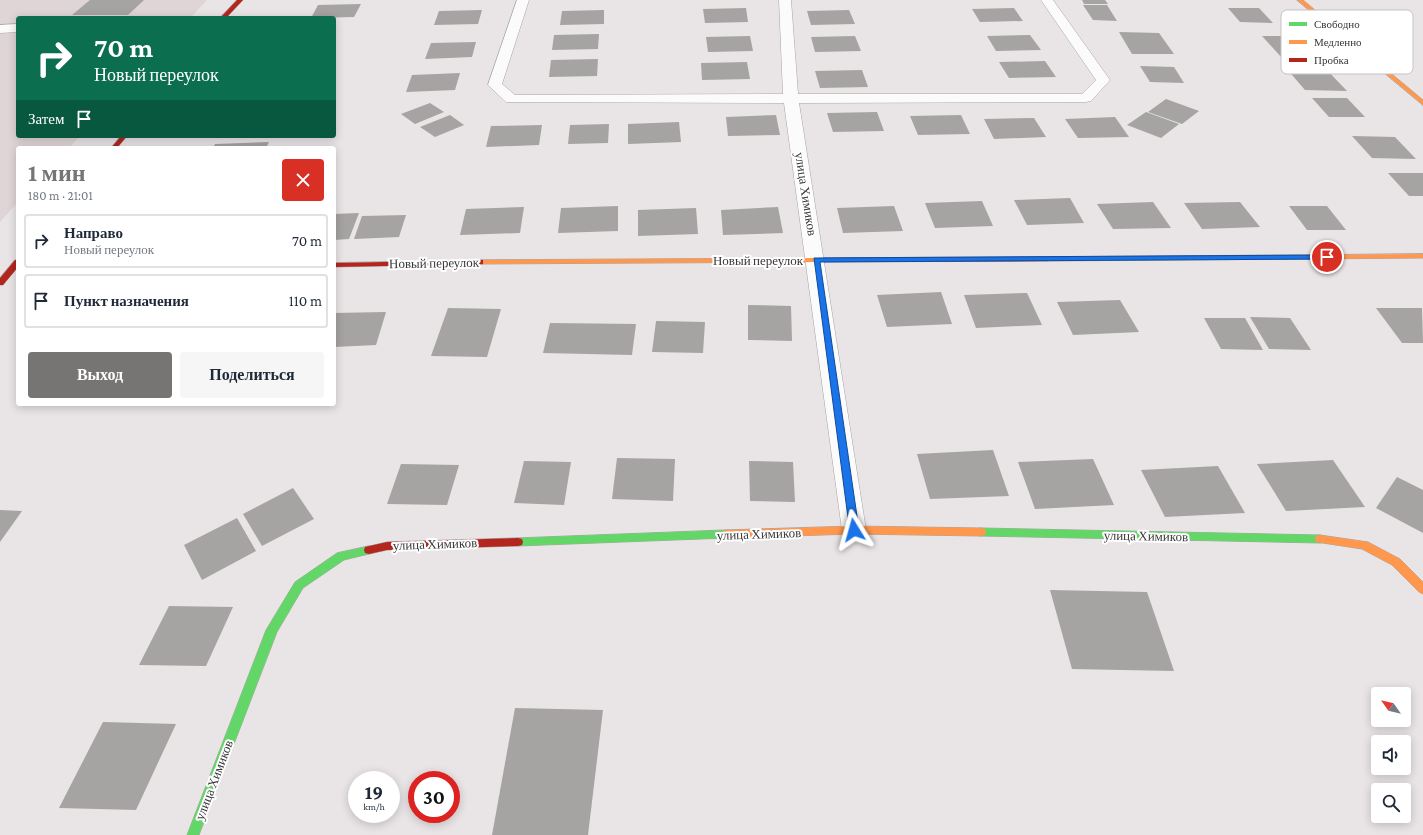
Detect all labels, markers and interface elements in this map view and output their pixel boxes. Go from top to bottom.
legend [1281,10,1413,74]
text: Свободно [1314,18,1360,30]
icon: right [28,32,80,84]
text: 70 m [94,32,153,63]
text: Медленно [1314,36,1362,48]
text: Пробка [1314,54,1349,66]
text: Новый переулок [94,65,219,85]
icon: arrive [73,108,95,130]
text: Затем [28,111,65,127]
street label: улица Химиков [792,151,820,237]
text: 1 мин [28,159,86,186]
button: close [282,159,324,201]
text: 180 m · 21:01 [28,188,93,203]
text: Направо [64,225,123,241]
icon: right [30,230,52,252]
text: 70 m [292,233,322,249]
pin [1310,240,1344,274]
text: Новый переулок [64,242,154,257]
icon: arrive [1316,246,1338,268]
street label: Новый переулок [713,253,804,268]
street label: Новый переулок [389,255,480,271]
icon: arrive [30,290,52,312]
text: Пункт назначения [64,293,189,309]
text: 110 m [289,293,322,309]
button: Выход [28,352,172,398]
button: Поделиться [180,352,324,398]
position arrow [833,509,875,551]
street label: улица Химиков [717,525,801,543]
street label: улица Химиков [1104,528,1188,544]
street label: улица Химиков [393,535,477,553]
north arrow [1371,687,1411,727]
map controls [1371,687,1411,823]
button: sound [1371,735,1411,775]
street label: улица Химиков [192,738,236,822]
speed limit sign: 30 [408,771,460,823]
text: 19 [365,781,383,803]
button: search [1371,783,1411,823]
text: km/h [363,801,385,812]

